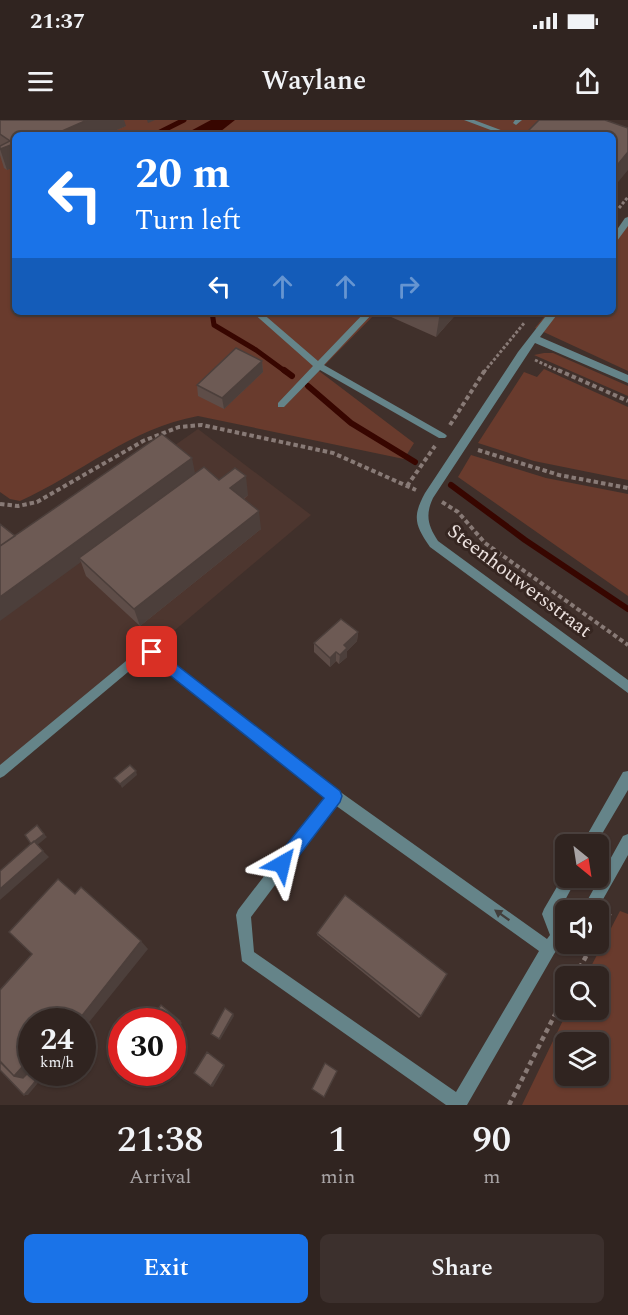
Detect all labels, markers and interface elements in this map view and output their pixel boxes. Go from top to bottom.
text: 21:37 [30,5,85,38]
text: Waylane [262,60,366,102]
icon: menu [24,65,57,98]
icon: share [571,65,604,98]
text: 20 m [135,143,230,206]
icon: left [36,156,114,234]
text: Turn left [135,200,241,242]
icon: left [203,270,236,303]
icon: ahead [266,270,299,303]
icon: ahead [329,270,362,303]
icon: right [392,270,425,303]
street label: Steenhouwersstraat [441,516,598,645]
pin [126,626,177,677]
icon: arrive [135,635,168,668]
position arrow [250,832,314,896]
north arrow [555,834,609,888]
map controls [555,834,609,1086]
button: sound [555,900,609,954]
one-way arrow [494,909,510,921]
button: search [555,966,609,1020]
speed limit sign: 30 [108,1008,186,1086]
text: 24 [40,1017,74,1063]
button: layers [555,1032,609,1086]
text: km/h [40,1051,74,1074]
text: 21:38 [117,1113,204,1168]
text: 1 [328,1113,348,1168]
text: 90 [472,1113,511,1168]
text: Arrival [129,1162,191,1192]
text: min [321,1162,356,1192]
text: m [483,1162,500,1192]
button: Exit [24,1234,308,1303]
button: Share [320,1234,604,1303]

